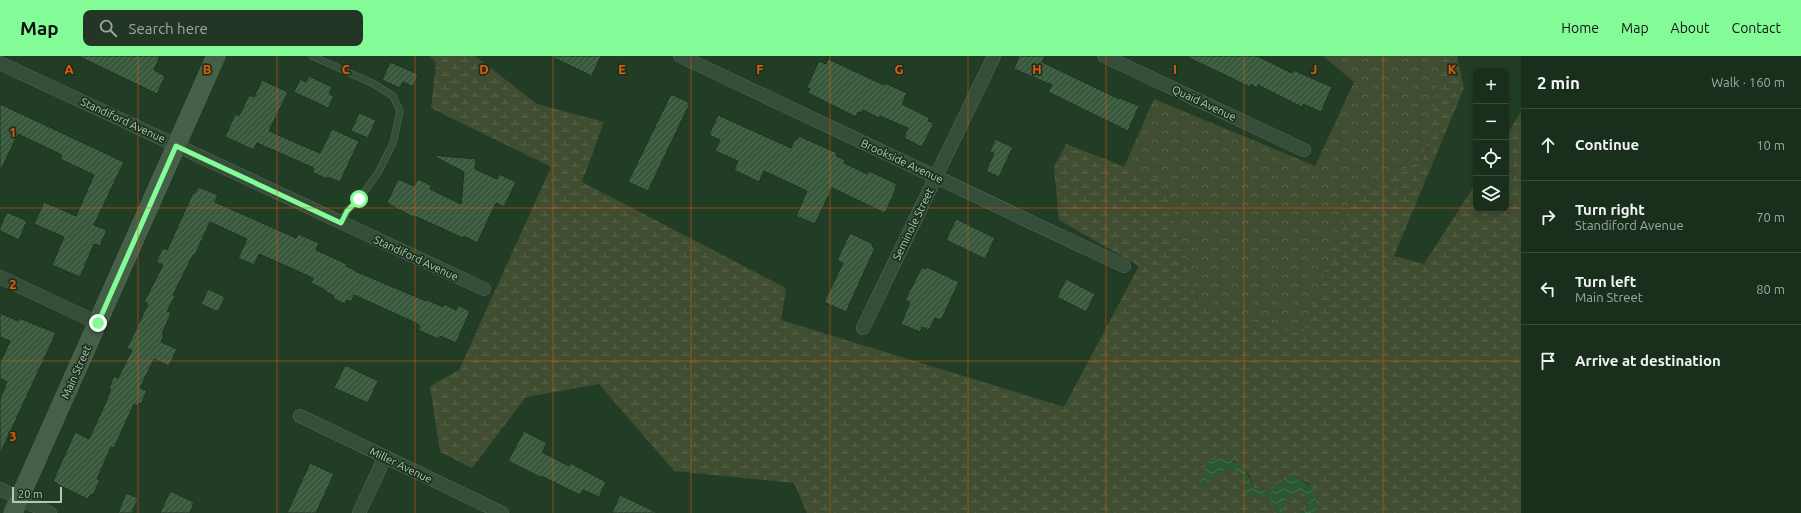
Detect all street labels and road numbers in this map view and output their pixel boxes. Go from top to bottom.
street label: Quaid Avenue [1170,83,1238,123]
street label: Standiford Avenue [79,95,167,145]
street label: Brookside Avenue [859,137,945,185]
street label: Seminole Street [890,185,936,262]
street label: Standiford Avenue [372,233,460,283]
street label: Main Street [59,343,93,401]
street label: Miller Avenue [368,445,434,485]

